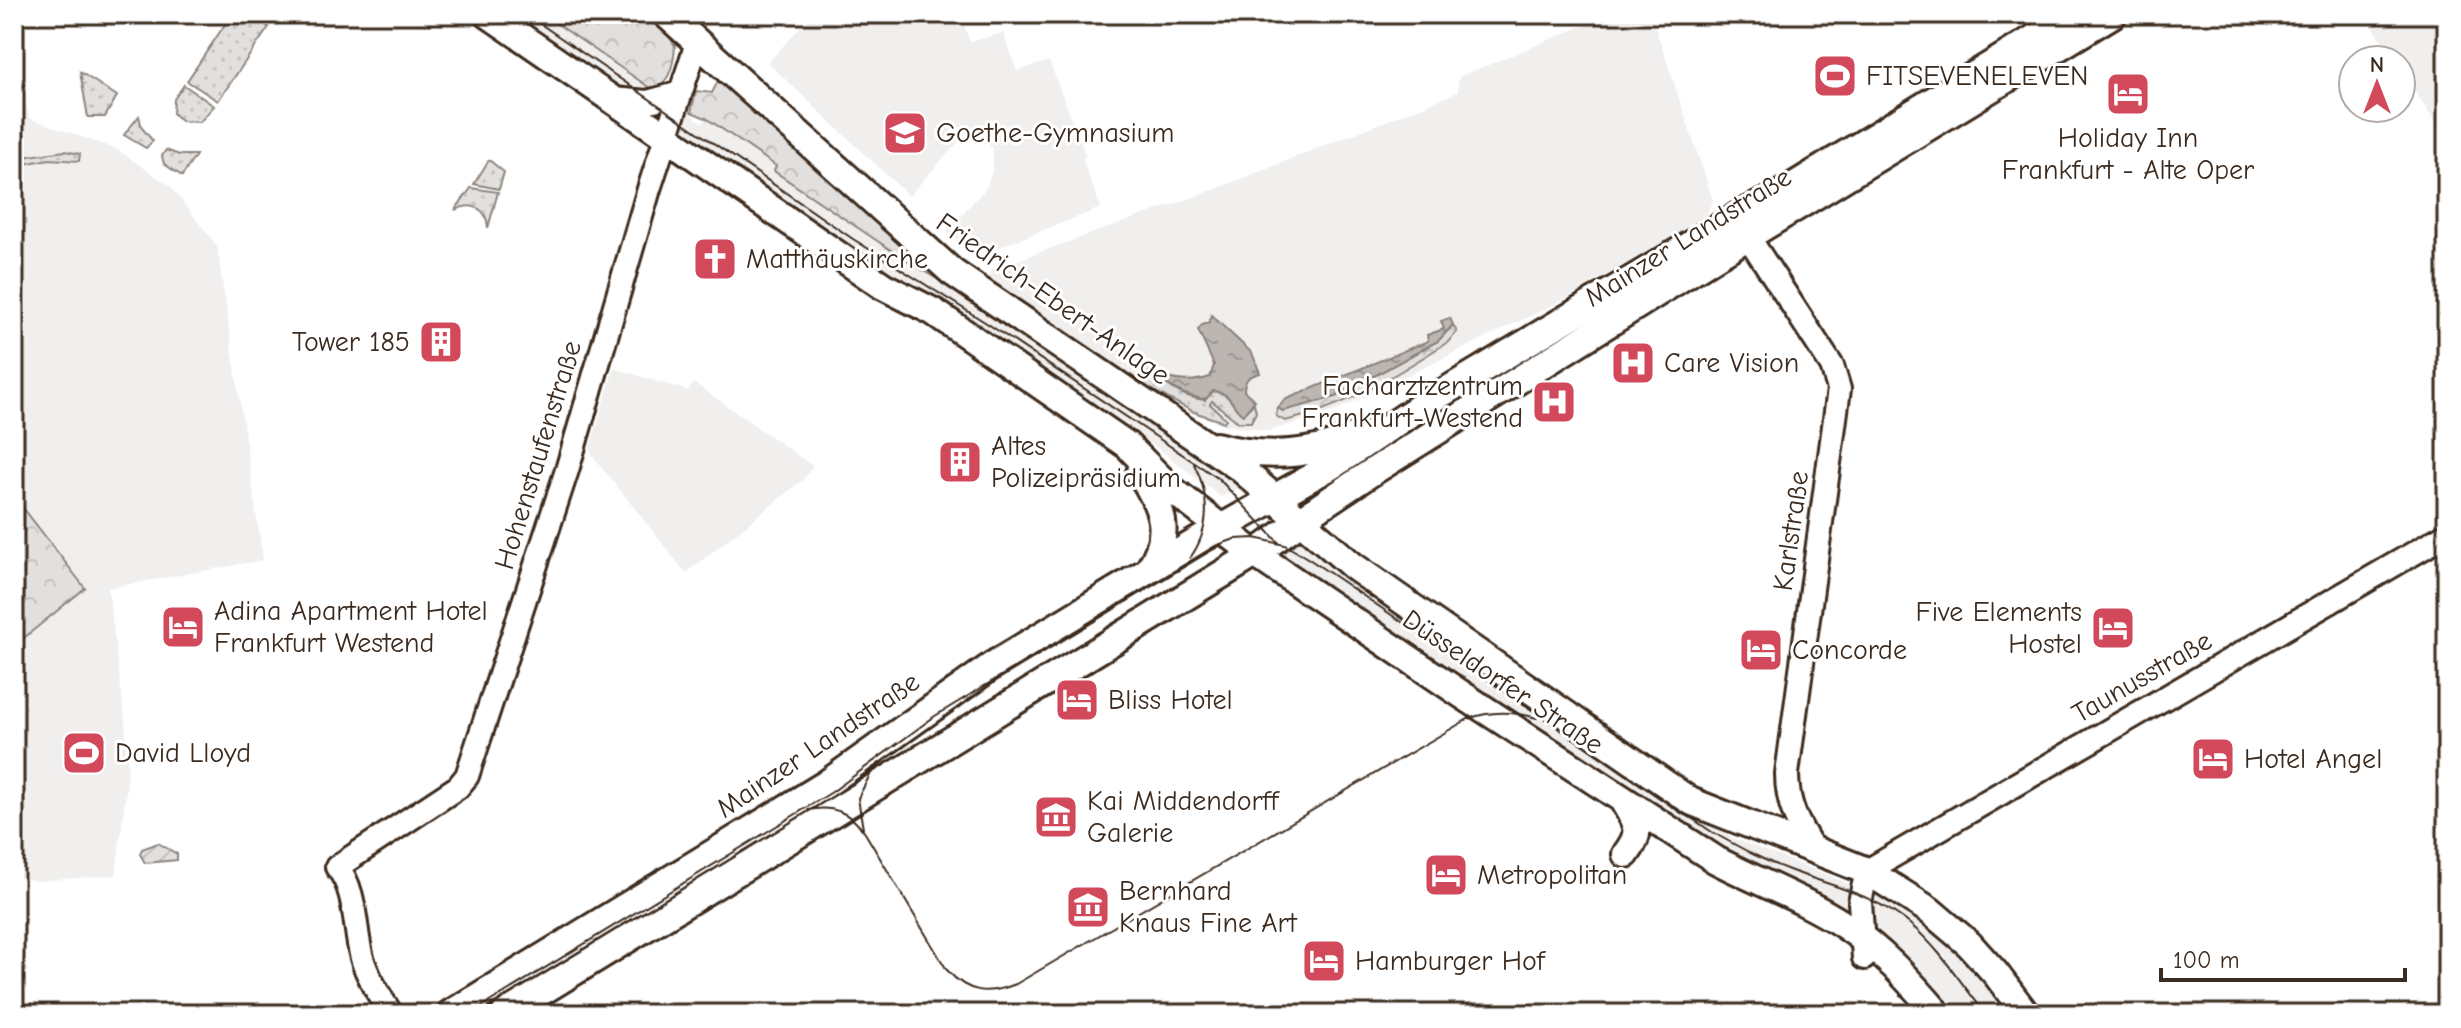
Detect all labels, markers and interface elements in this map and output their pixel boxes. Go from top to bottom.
north arrow [2337,44,2417,124]
sports icon: FITSEVENELEVEN [1811,52,1859,100]
text: N [2370,52,2384,78]
place label: FITSEVENELEVEN [1866,60,2089,92]
hotel icon: Holiday Inn Frankfurt - Alte Oper [2104,70,2152,118]
school or university icon: Goethe-Gymnasium [881,109,929,157]
place label: Goethe-Gymnasium [936,117,1174,149]
place label: Holiday Inn Frankfurt - Alte Oper [2002,122,2254,186]
street label: Mainzer Landstraße [1579,161,1797,313]
street label: Friedrich-Ebert-Anlage [930,206,1176,392]
church icon: Matthäuskirche [691,235,739,283]
place label: Matthäuskirche [746,243,928,275]
building icon: Tower 185 [417,318,465,366]
place label: Tower 185 [292,326,410,358]
street label: Hohenstaufenstraße [488,337,588,573]
hospital icon: Care Vision [1609,339,1657,387]
place label: Care Vision [1664,347,1799,379]
place label: Facharztzentrum Frankfurt-Westend [1302,370,1523,434]
hospital icon: Facharztzentrum Frankfurt-Westend [1530,378,1578,426]
place label: Altes Polizeipräsidium [991,430,1181,494]
building icon: Altes Polizeipräsidium [936,438,984,486]
street label: Karlstraße [1767,469,1815,593]
place label: Adina Apartment Hotel Frankfurt Westend [214,595,488,659]
place label: Five Elements Hostel [1916,596,2082,660]
hotel icon: Adina Apartment Hotel Frankfurt Westend [159,603,207,651]
street label: Düsseldorfer Straße [1397,603,1609,761]
hotel icon: Five Elements Hostel [2089,604,2137,652]
street label: Taunusstraße [2067,624,2217,730]
hotel icon: Concorde [1737,626,1785,674]
place label: Concorde [1792,634,1907,666]
street label: Mainzer Landstraße [711,665,925,825]
hotel icon: Bliss Hotel [1053,676,1101,724]
place label: Bliss Hotel [1108,684,1233,716]
sports icon: David Lloyd [60,729,108,777]
hotel icon: Hotel Angel [2189,735,2237,783]
place label: David Lloyd [115,737,251,769]
place label: Hotel Angel [2244,743,2382,775]
place label: Kai Middendorff Galerie [1087,785,1280,849]
museum icon: Kai Middendorff Galerie [1032,793,1080,841]
hotel icon: Metropolitan [1422,851,1470,899]
place label: Metropolitan [1477,859,1627,891]
place label: Bernhard Knaus Fine Art [1119,875,1298,939]
museum icon: Bernhard Knaus Fine Art [1064,883,1112,931]
scale bar [2161,932,2405,982]
hotel icon: Hamburger Hof [1300,937,1348,985]
place label: Hamburger Hof [1355,945,1547,977]
text: 100 m [2173,946,2240,974]

